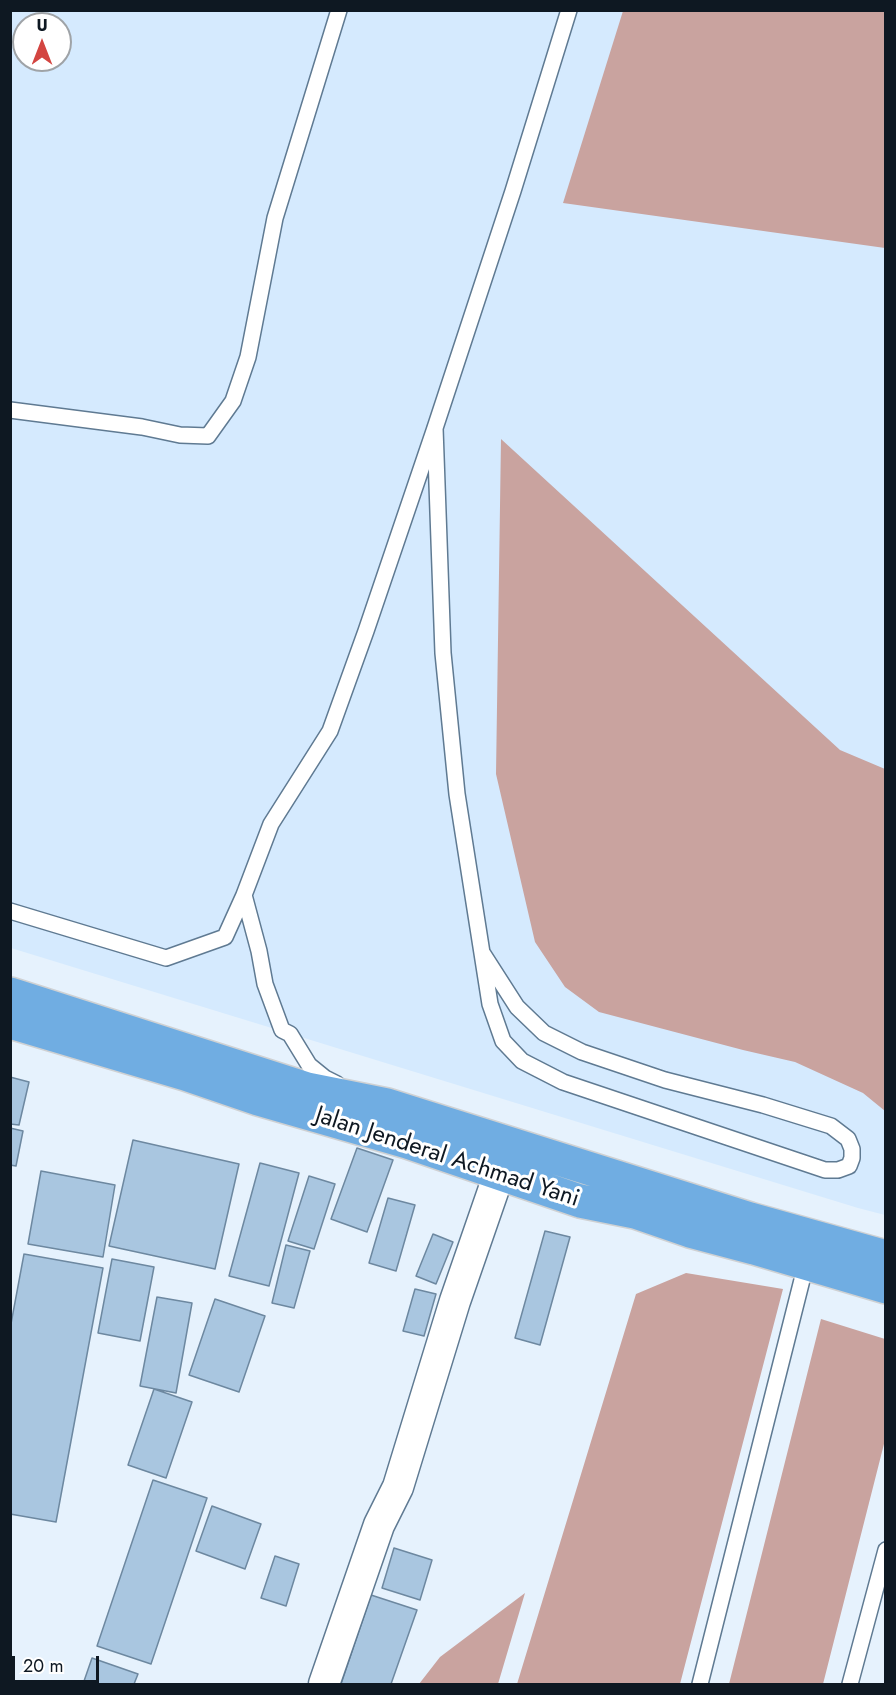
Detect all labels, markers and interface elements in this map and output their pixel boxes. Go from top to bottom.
north arrow [12,12,72,72]
text: U [36,14,48,37]
street label: Jalan Jenderal Achmad Yani [311,1102,583,1214]
scale bar [15,1644,102,1682]
text: 20 m [23,1653,63,1679]

